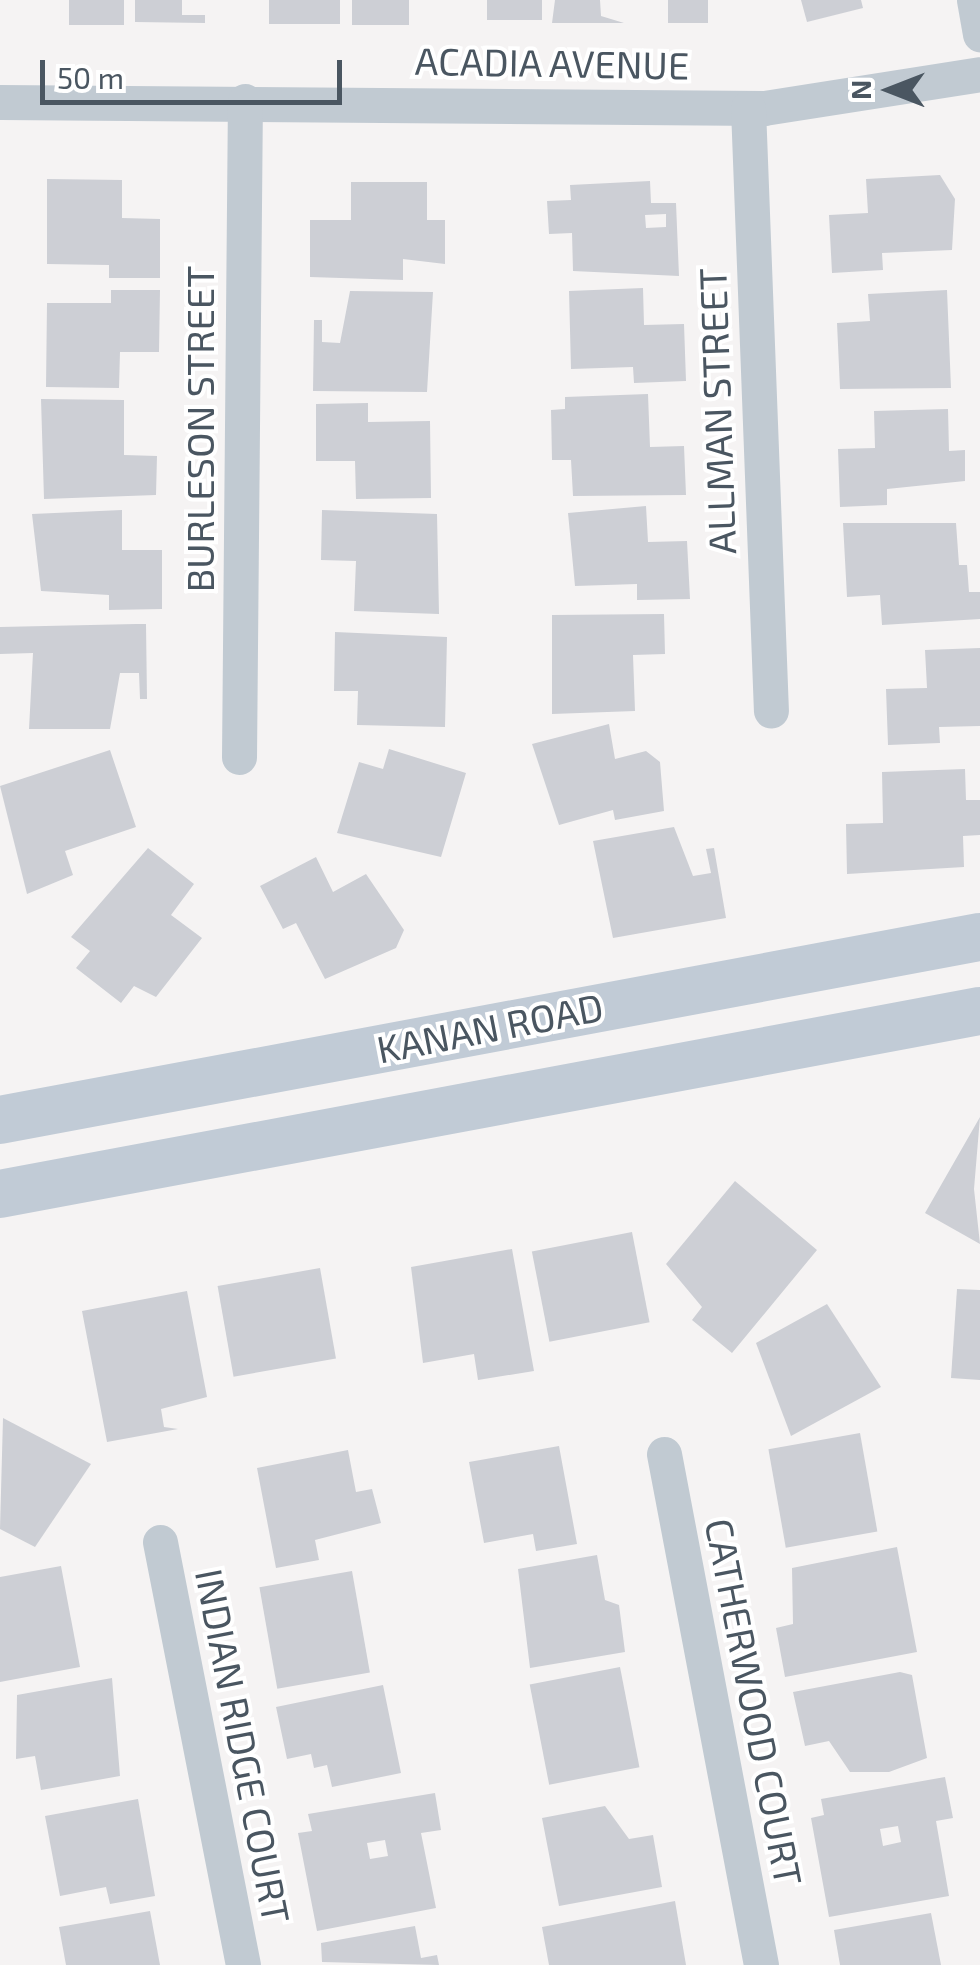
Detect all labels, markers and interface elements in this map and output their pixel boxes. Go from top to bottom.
street label: ACADIA AVENUE [414,38,690,88]
scale bar [45,40,348,102]
north arrow [840,40,940,140]
text: 50 m [57,59,124,95]
text: N [843,80,877,100]
street label: BURLESON STREET [177,266,223,592]
street label: ALLMAN STREET [689,267,745,555]
street label: KANAN ROAD [373,984,607,1072]
street label: CATHERWOOD COURT [696,1515,812,1889]
street label: INDIAN RIDGE COURT [186,1565,300,1927]

